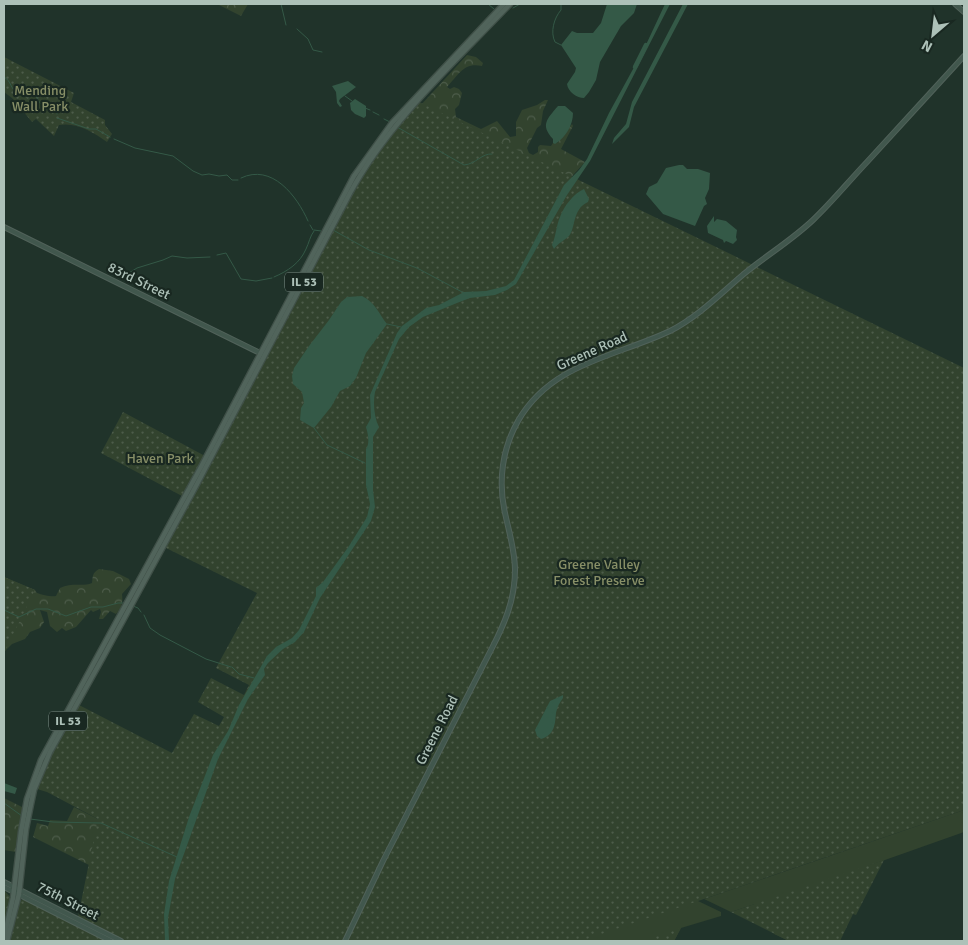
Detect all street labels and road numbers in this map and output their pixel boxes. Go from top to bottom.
street label: 83rd Street [105,259,173,303]
road number: IL 53 [285,272,323,292]
street label: Greene Road [554,328,630,374]
street label: Greene Road [412,692,462,768]
road number: IL 53 [49,711,87,730]
street label: 75th Street [34,878,102,924]

